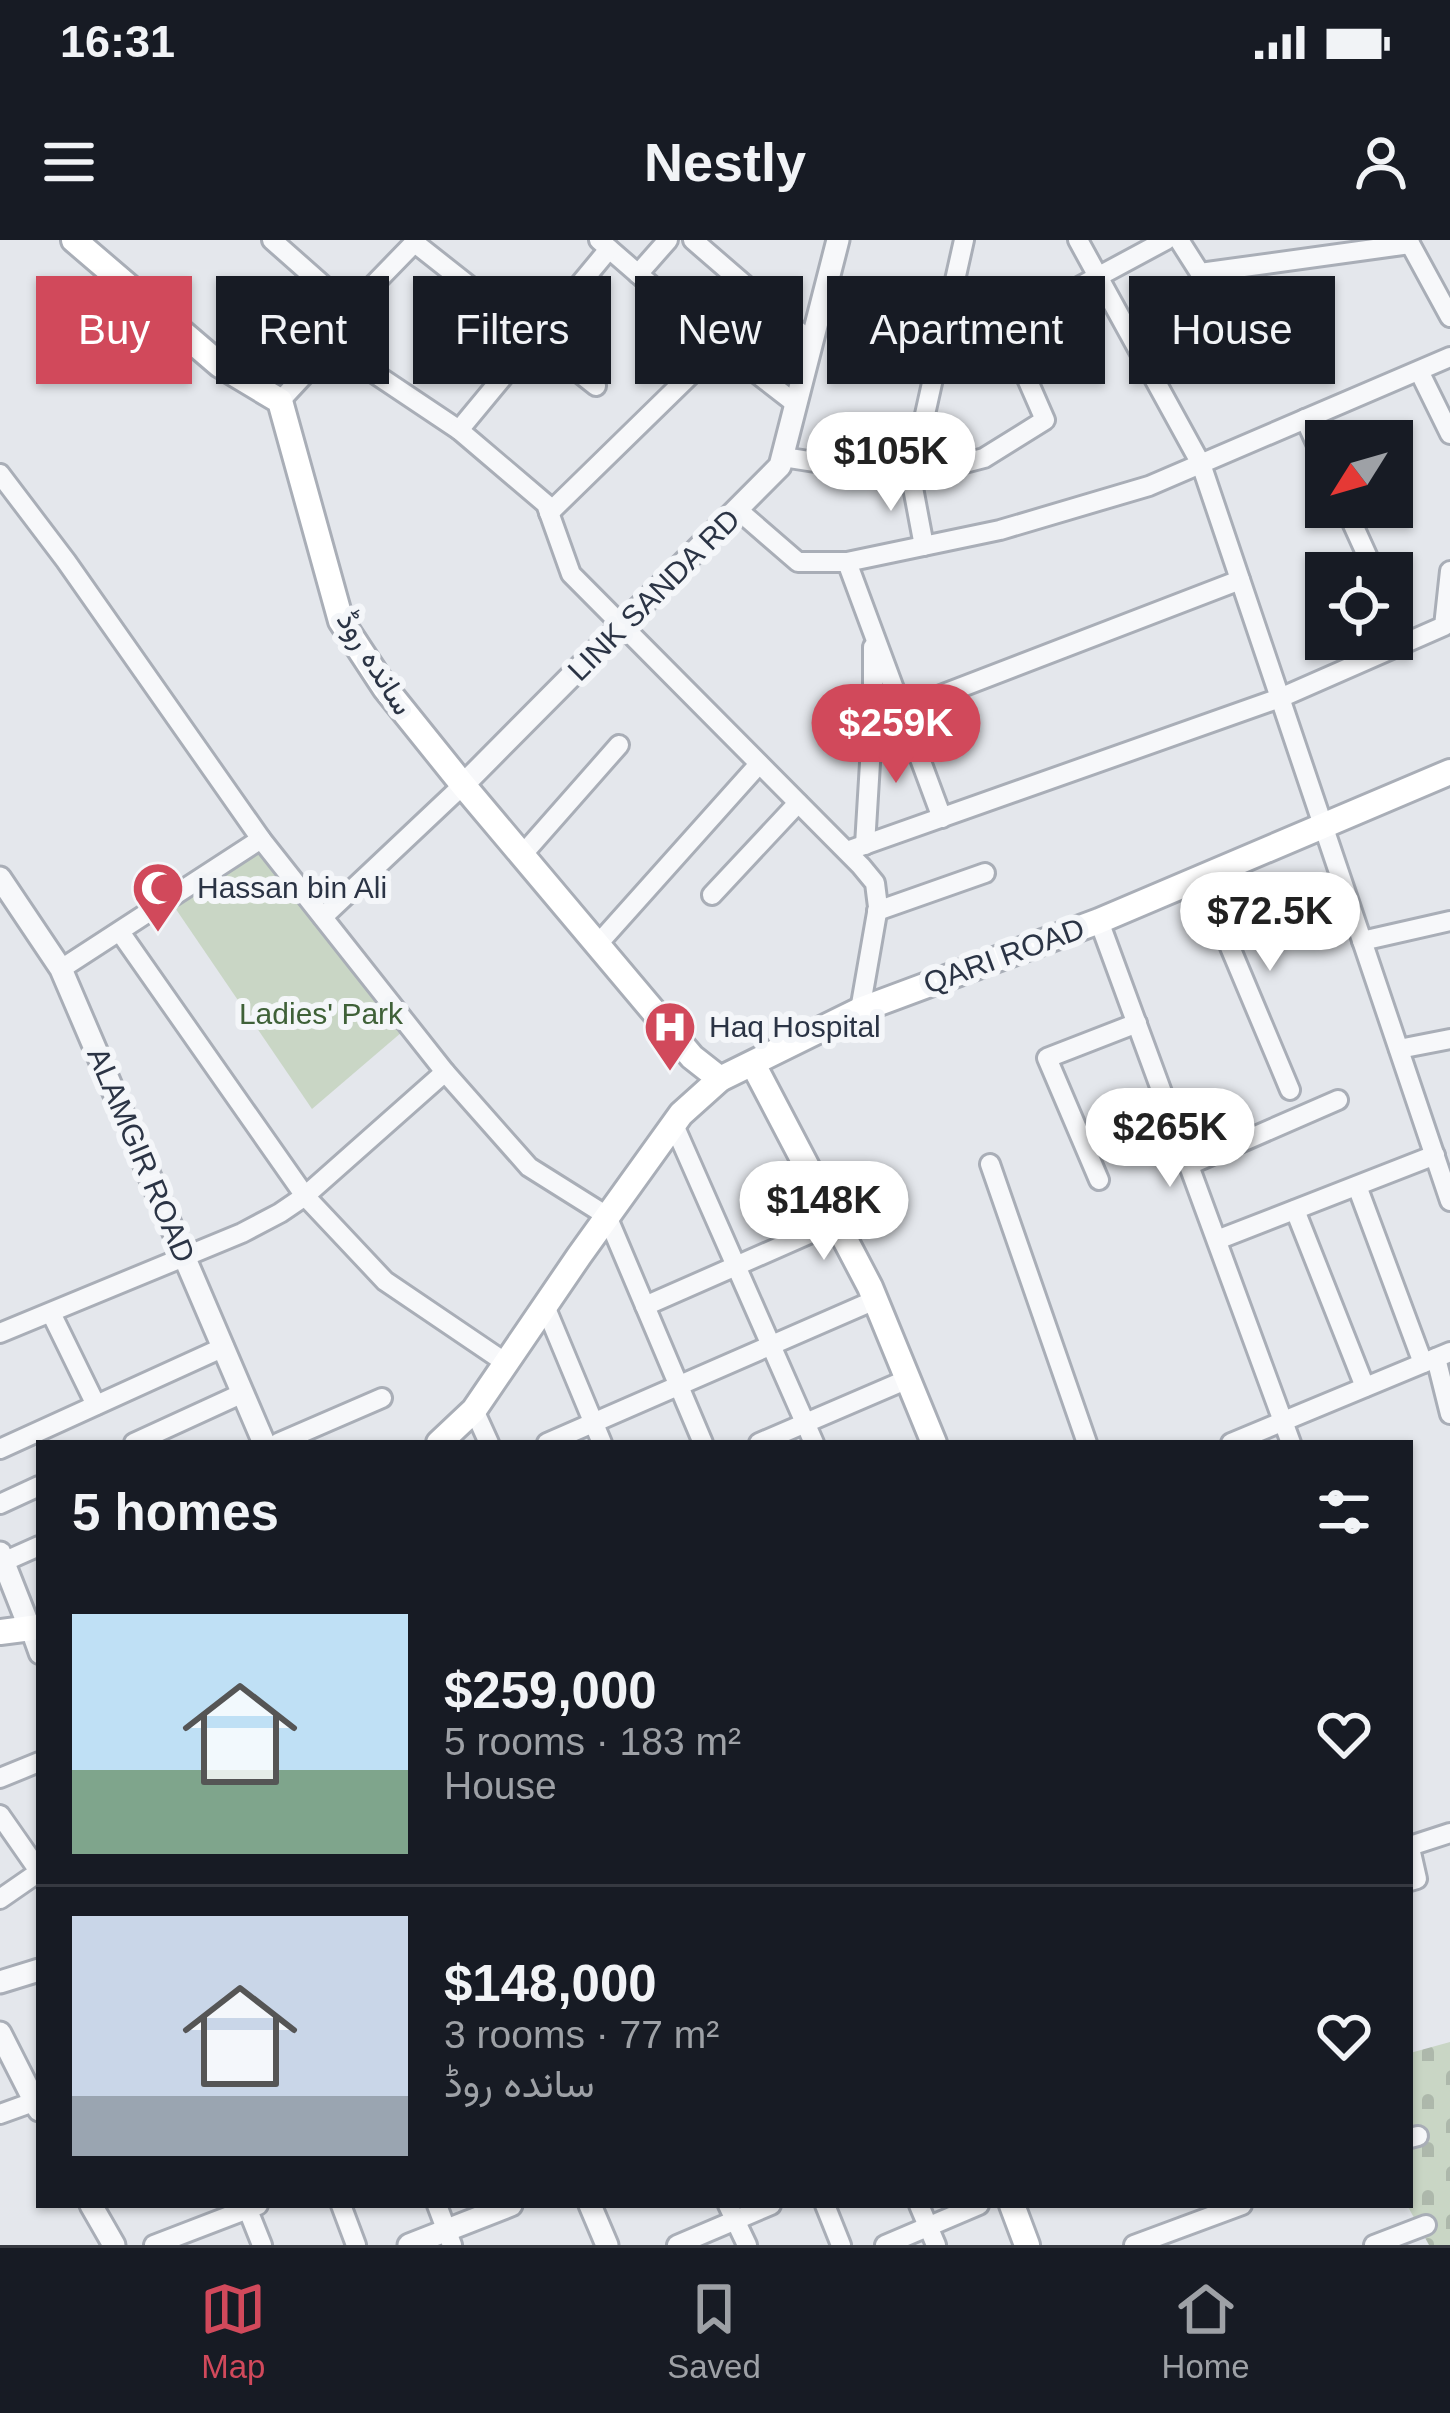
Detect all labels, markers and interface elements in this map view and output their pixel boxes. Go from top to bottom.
text: 16:31 [60,16,175,67]
icon: menu [36,129,102,195]
icon: person [1348,129,1414,195]
text: Nestly [644,132,806,192]
chip: Buy [36,276,192,384]
chip: Rent [216,276,389,384]
chip: Filters [413,276,611,384]
chip: New [635,276,803,384]
chip: Apartment [827,276,1105,384]
chip: House [1129,276,1335,384]
pin: $105K [807,412,975,514]
north arrow [1305,420,1413,528]
map controls [1305,420,1413,660]
text: $105K [834,429,948,472]
street label: LINK SANDA RD [561,502,746,687]
button: locate [1305,552,1413,660]
street label: ساندہ روڈ [329,605,420,722]
pin: $259K [812,684,980,786]
text: $259K [839,701,953,744]
mosque icon: Hassan bin Ali [130,860,186,934]
place label: Hassan bin Ali [197,871,387,904]
pin: $72.5K [1172,872,1368,974]
text: $72.5K [1207,889,1333,932]
street label: QARI ROAD [919,911,1089,1000]
park label: Ladies' Park [239,997,404,1030]
hospital icon: Haq Hospital [642,999,698,1073]
place label: Haq Hospital [709,1010,881,1043]
street label: ALAMGIR ROAD [81,1042,202,1267]
pin: $265K [1086,1088,1254,1190]
text: $265K [1113,1105,1227,1148]
pin: $148K [740,1161,908,1263]
text: $148K [767,1178,881,1221]
icon: filters [1311,1479,1377,1545]
text: 5 homes [72,1484,279,1541]
icon: home [168,1662,312,1806]
text: $259,000 [444,1662,657,1719]
icon: heart [1311,1701,1377,1767]
text: 5 rooms · 183 m² [444,1720,741,1763]
text: House [444,1764,557,1807]
text: $148,000 [444,1955,657,2012]
icon: home [168,1964,312,2108]
icon: heart [1311,2003,1377,2069]
text: 3 rooms · 77 m² [444,2013,719,2056]
text: ساندہ روڈ [444,2062,595,2105]
tab: Map [200,2276,266,2386]
tab: Saved [667,2276,761,2386]
tab: Home [1162,2276,1250,2386]

